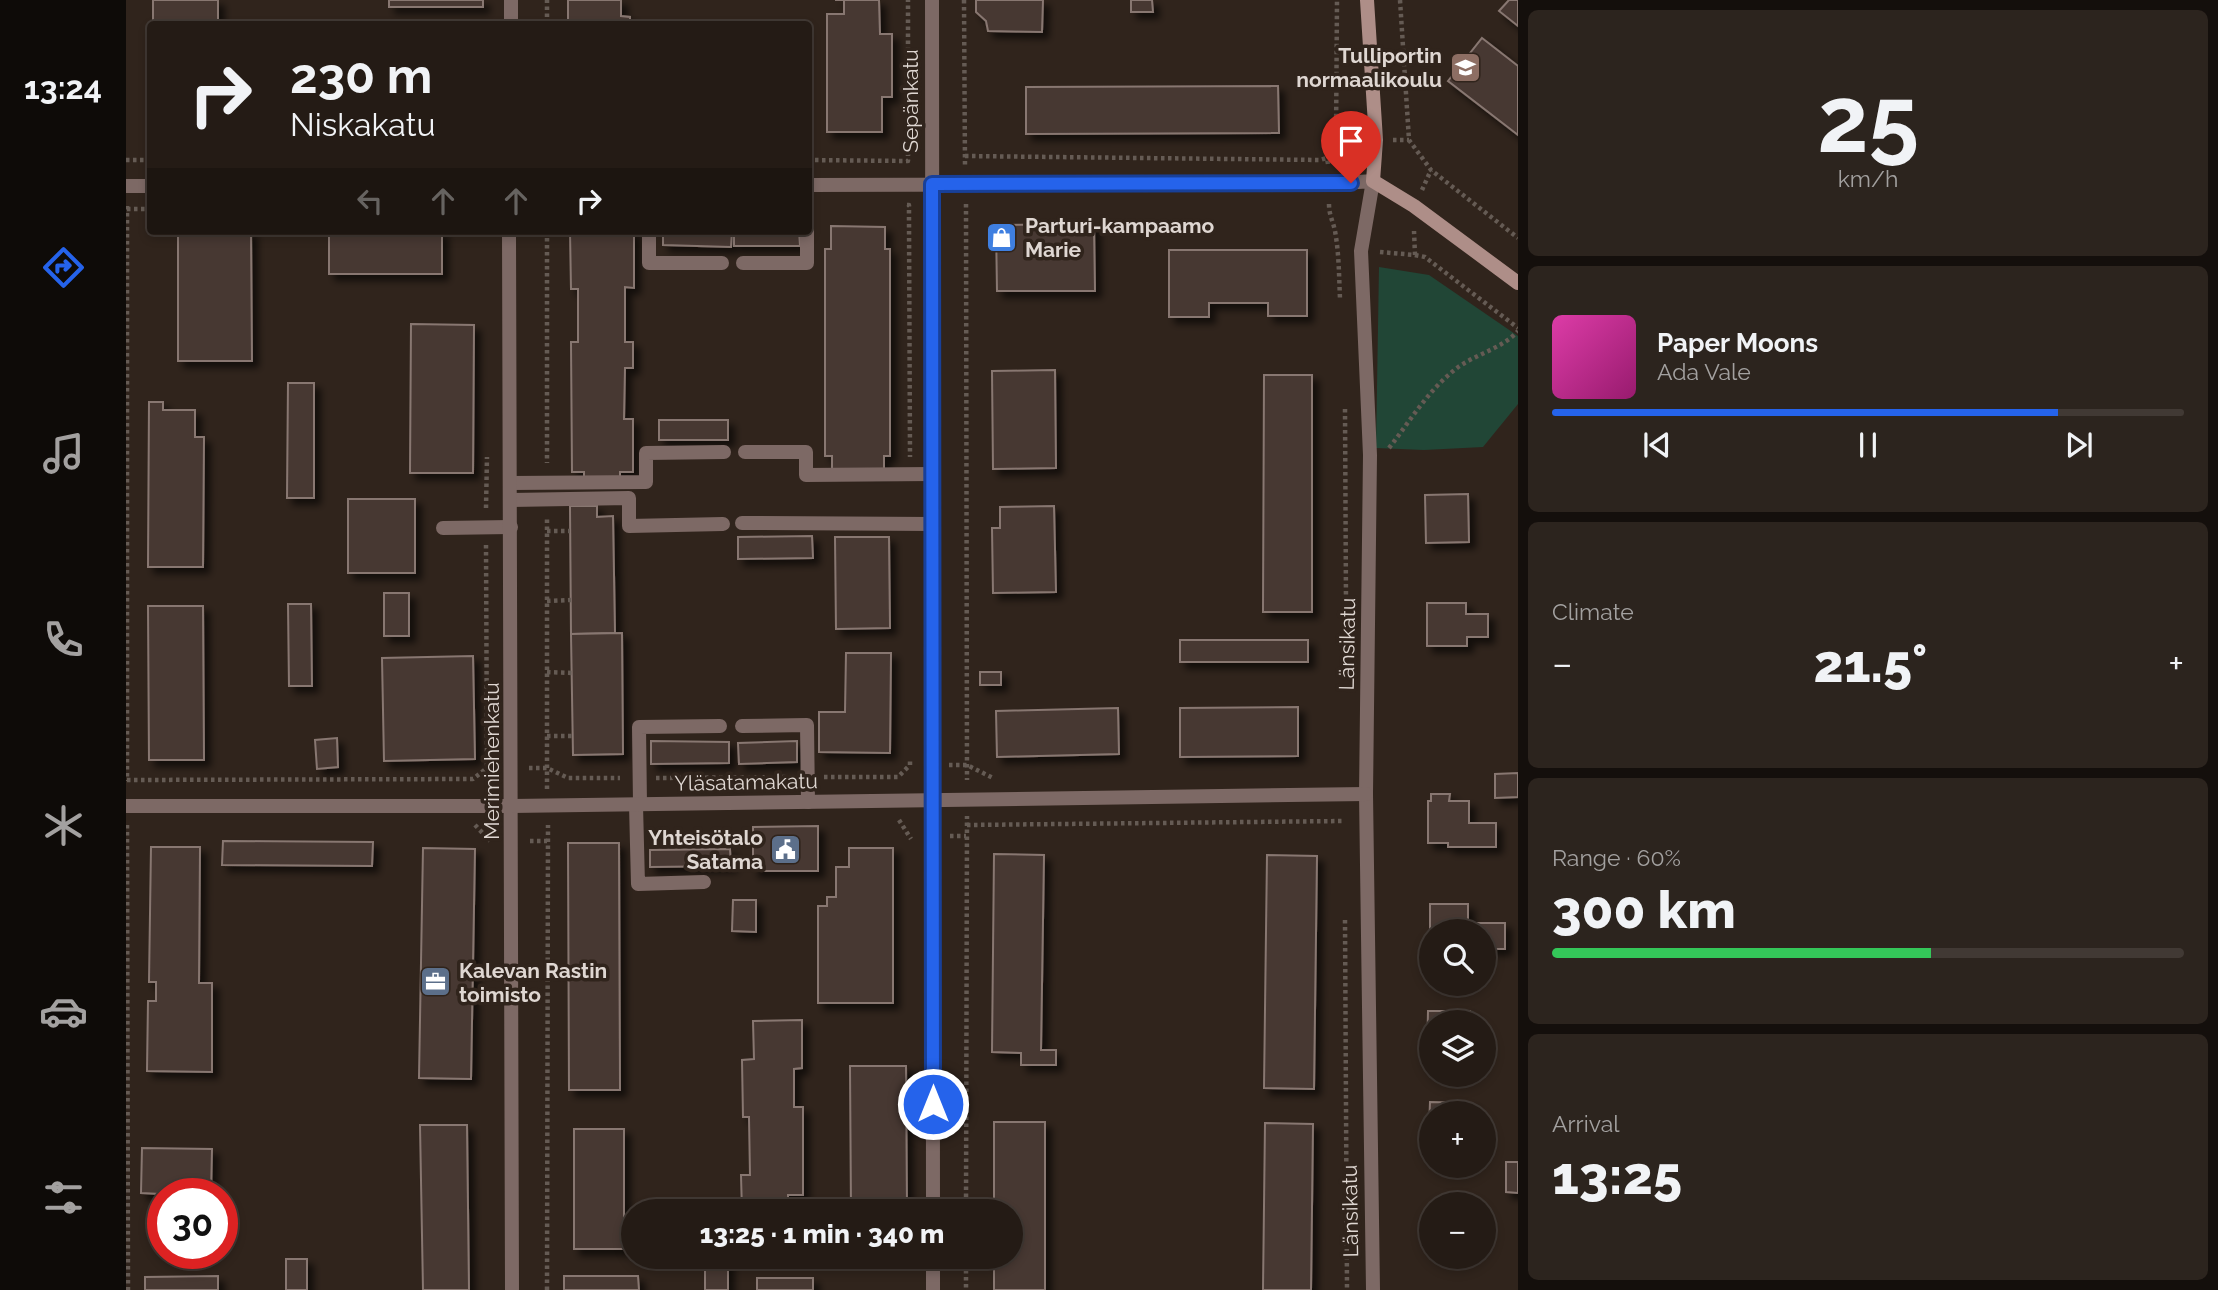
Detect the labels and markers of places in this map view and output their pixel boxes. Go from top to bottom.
place label: Tulliportin normaalikoulu [1296,43,1442,92]
school or university icon: Tulliportin normaalikoulu [1448,50,1482,84]
pin [1321,111,1381,183]
place label: Parturi-kampaamo Marie [1025,213,1215,262]
shop icon: Parturi-kampaamo Marie [985,220,1019,254]
place label: Yhteisötalo Satama [648,825,763,874]
public building icon: Yhteisötalo Satama [769,832,803,866]
place label: Kalevan Rastin toimisto [459,958,607,1007]
office icon: Kalevan Rastin toimisto [419,965,453,999]

